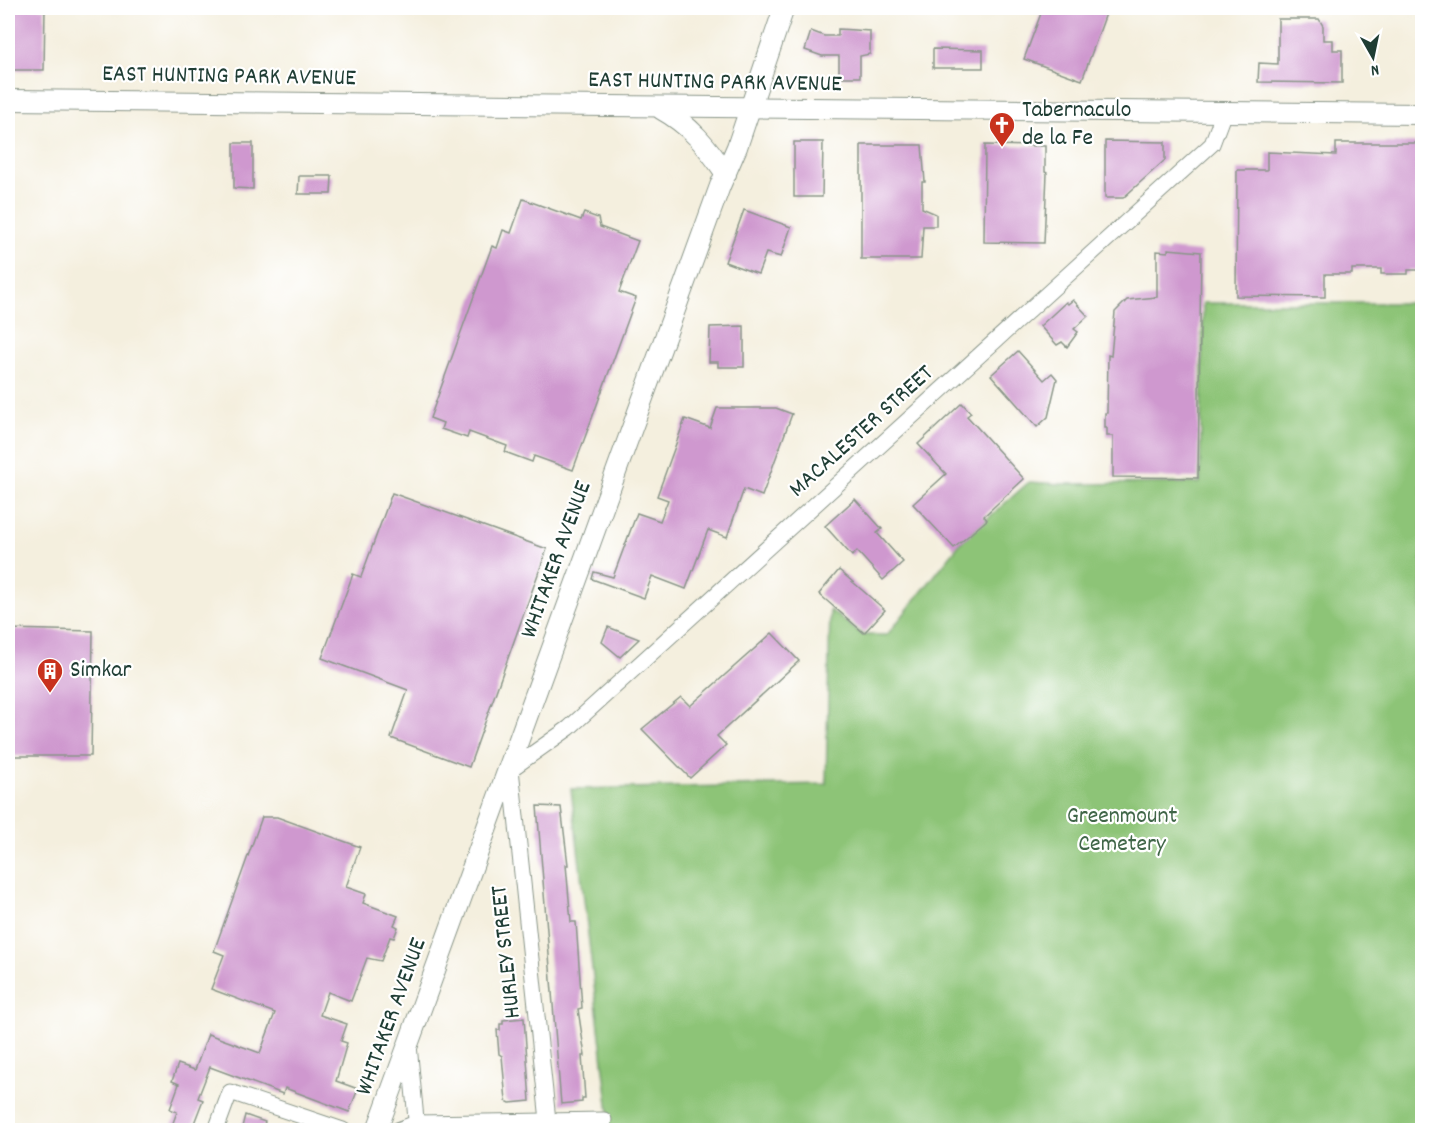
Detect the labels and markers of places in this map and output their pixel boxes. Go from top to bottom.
place label: Tabernaculo de la Fe [1022,94,1131,156]
church icon: Tabernaculo de la Fe [987,110,1017,148]
place label: Simkar [70,654,132,688]
building icon: Simkar [35,656,65,694]

